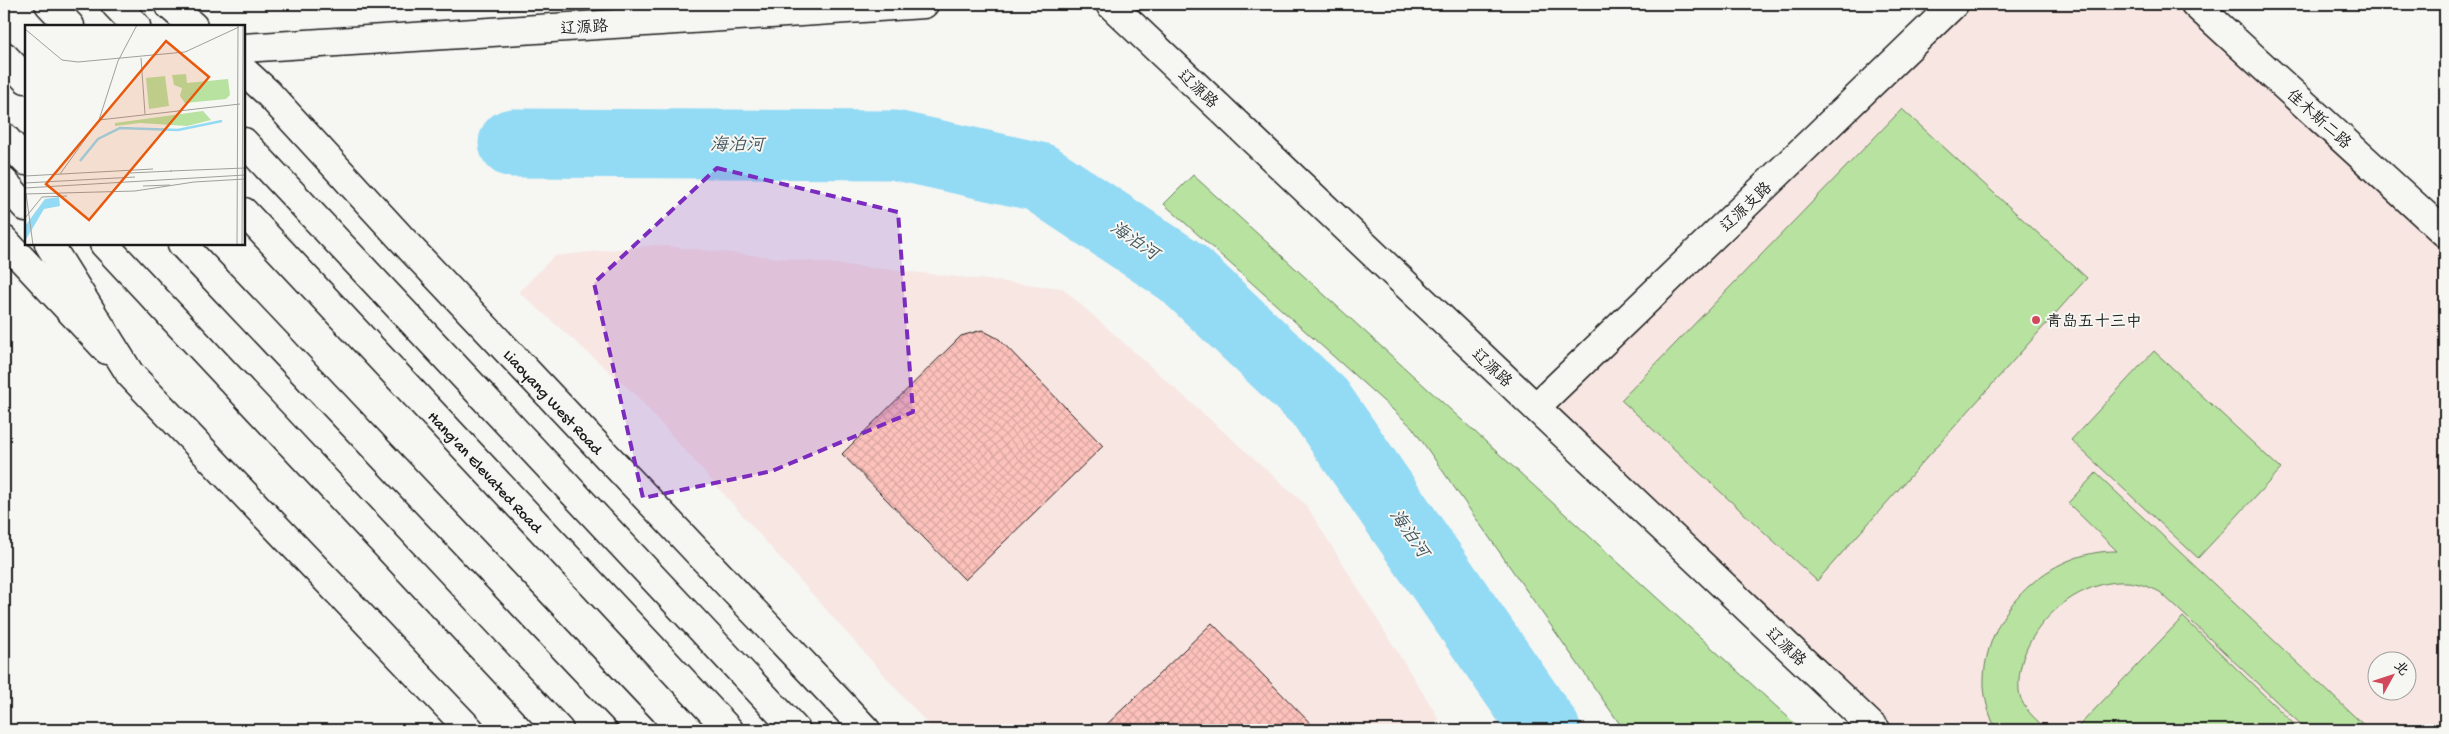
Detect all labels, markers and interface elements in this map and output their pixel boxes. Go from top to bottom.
street label: 辽源路 [559,16,609,41]
inset map [25,25,245,245]
street label: 辽源路 [1173,66,1222,114]
street label: 佳木斯二路 [2282,85,2355,154]
water label: 海泊河 [710,135,767,157]
street label: 辽源支路 [1716,178,1777,238]
water label: 海泊河 [1105,217,1165,268]
place label: 青岛五十三中 [2046,312,2142,333]
marker: 青岛五十三中 [2030,314,2042,326]
street label: 辽源路 [1467,345,1516,393]
street label: Liaoyang West Road [498,347,606,461]
street label: Hang'an Elevated Road [422,409,546,539]
water label: 海泊河 [1384,506,1435,565]
street label: 辽源路 [1761,624,1810,672]
north arrow [2366,652,2416,702]
text: 北 [2389,658,2411,680]

